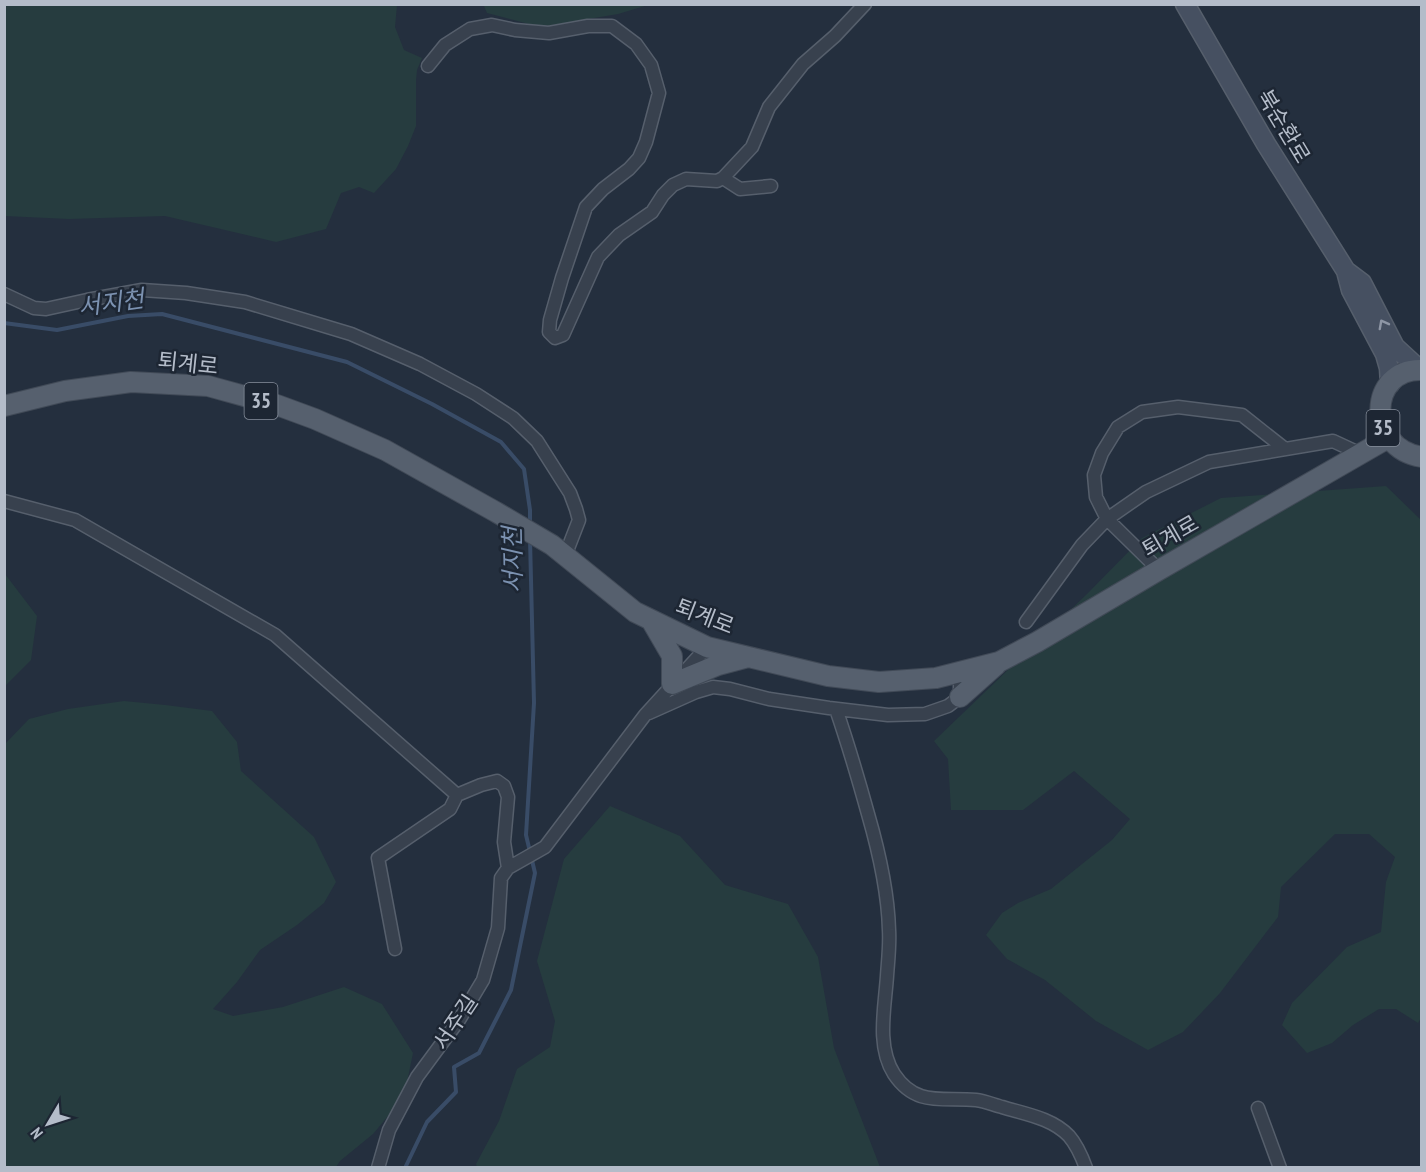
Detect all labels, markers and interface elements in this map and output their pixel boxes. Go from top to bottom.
street label: 북순환로 [1251,84,1317,168]
water label: 서지천 [76,282,149,322]
one-way arrow [1379,320,1390,330]
street label: 퇴계로 [156,346,220,380]
road number: 35 [244,383,278,419]
road number: 35 [1366,410,1400,446]
street label: 퇴계로 [1137,509,1203,563]
water label: 서지천 [496,524,529,593]
street label: 퇴계로 [672,592,738,640]
street label: 서주길 [426,989,484,1055]
north arrow [18,1094,78,1154]
text: N [26,1124,47,1143]

